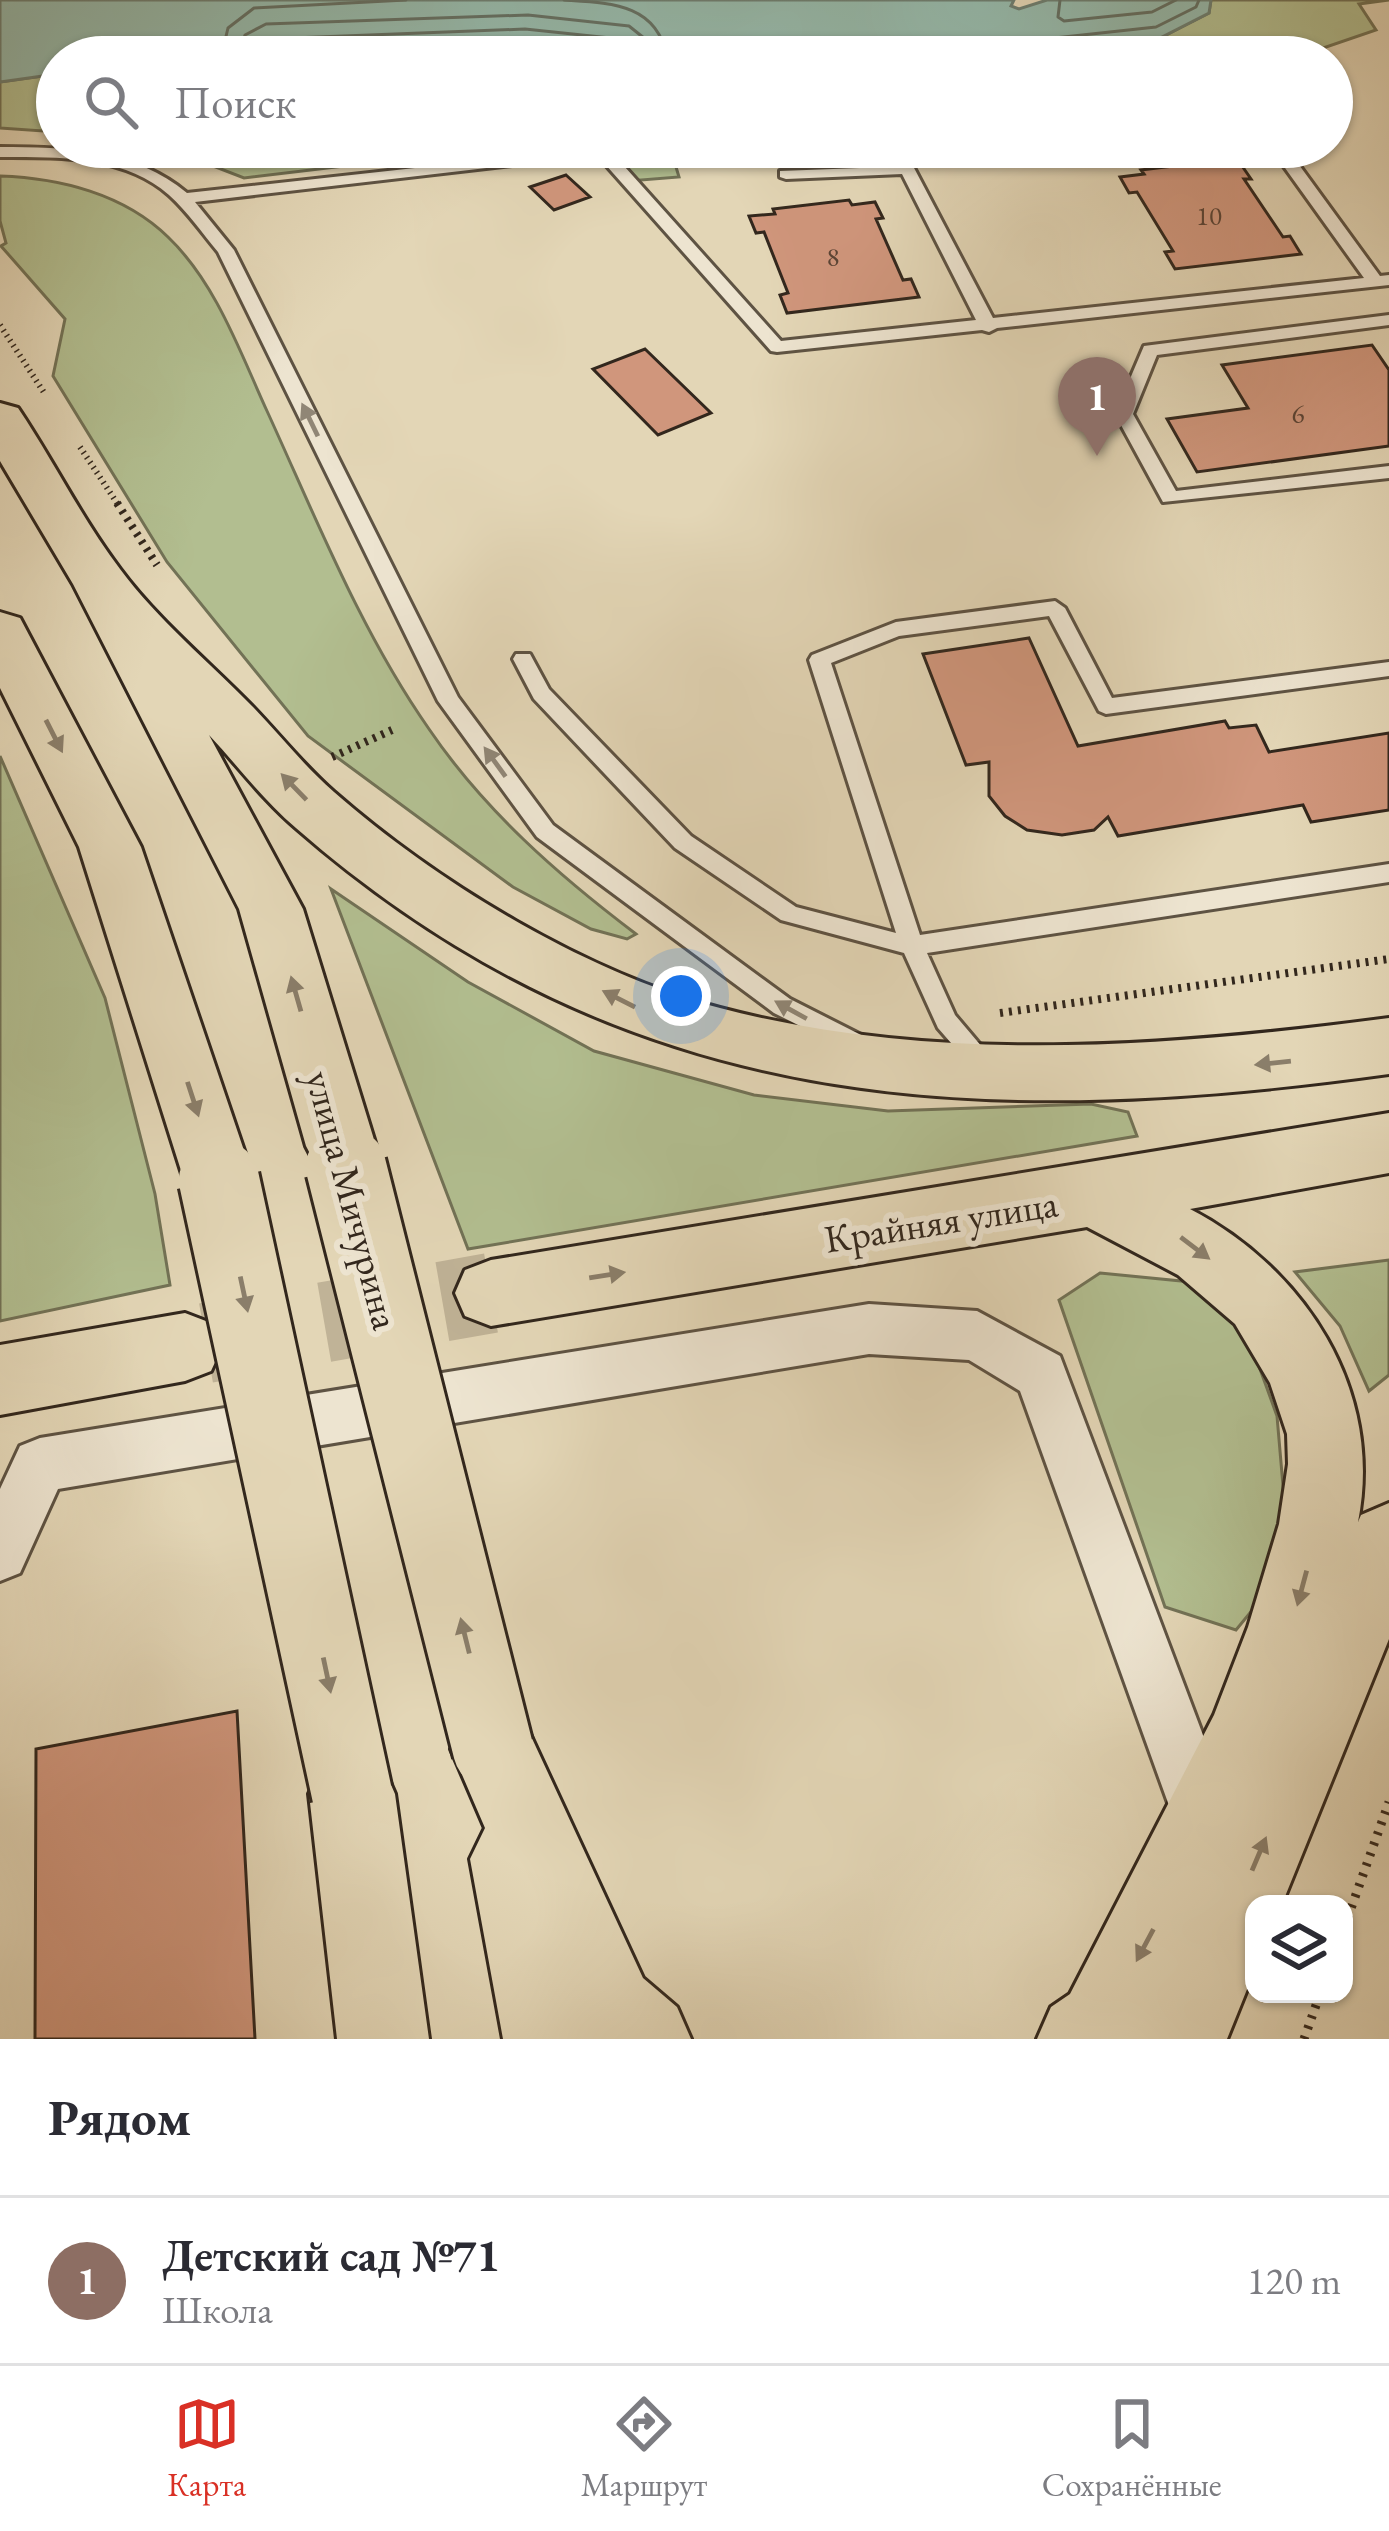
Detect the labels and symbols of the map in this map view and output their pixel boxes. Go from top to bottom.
house number: 10 [1196,198,1222,233]
house number: 8 [827,239,839,274]
pin: 1 [1058,357,1136,456]
house number: 6 [1292,396,1305,431]
one-way arrow [300,403,320,437]
one-way arrow [43,719,63,754]
one-way arrow [483,746,507,778]
one-way arrow [281,773,309,802]
your location [651,966,711,1026]
one-way arrow [286,975,304,1012]
one-way arrow [602,990,636,1010]
one-way arrow [774,1000,809,1021]
one-way arrow [1254,1054,1291,1073]
street label: улица Мичурина [294,1065,412,1335]
one-way arrow [184,1081,203,1118]
street label: Крайняя улица [821,1177,1062,1265]
one-way arrow [1179,1236,1211,1260]
one-way arrow [589,1265,626,1284]
one-way arrow [235,1276,254,1314]
one-way arrow [1291,1570,1310,1607]
one-way arrow [455,1617,474,1654]
one-way arrow [318,1657,337,1695]
one-way arrow [1250,1835,1269,1871]
one-way arrow [1135,1927,1156,1962]

